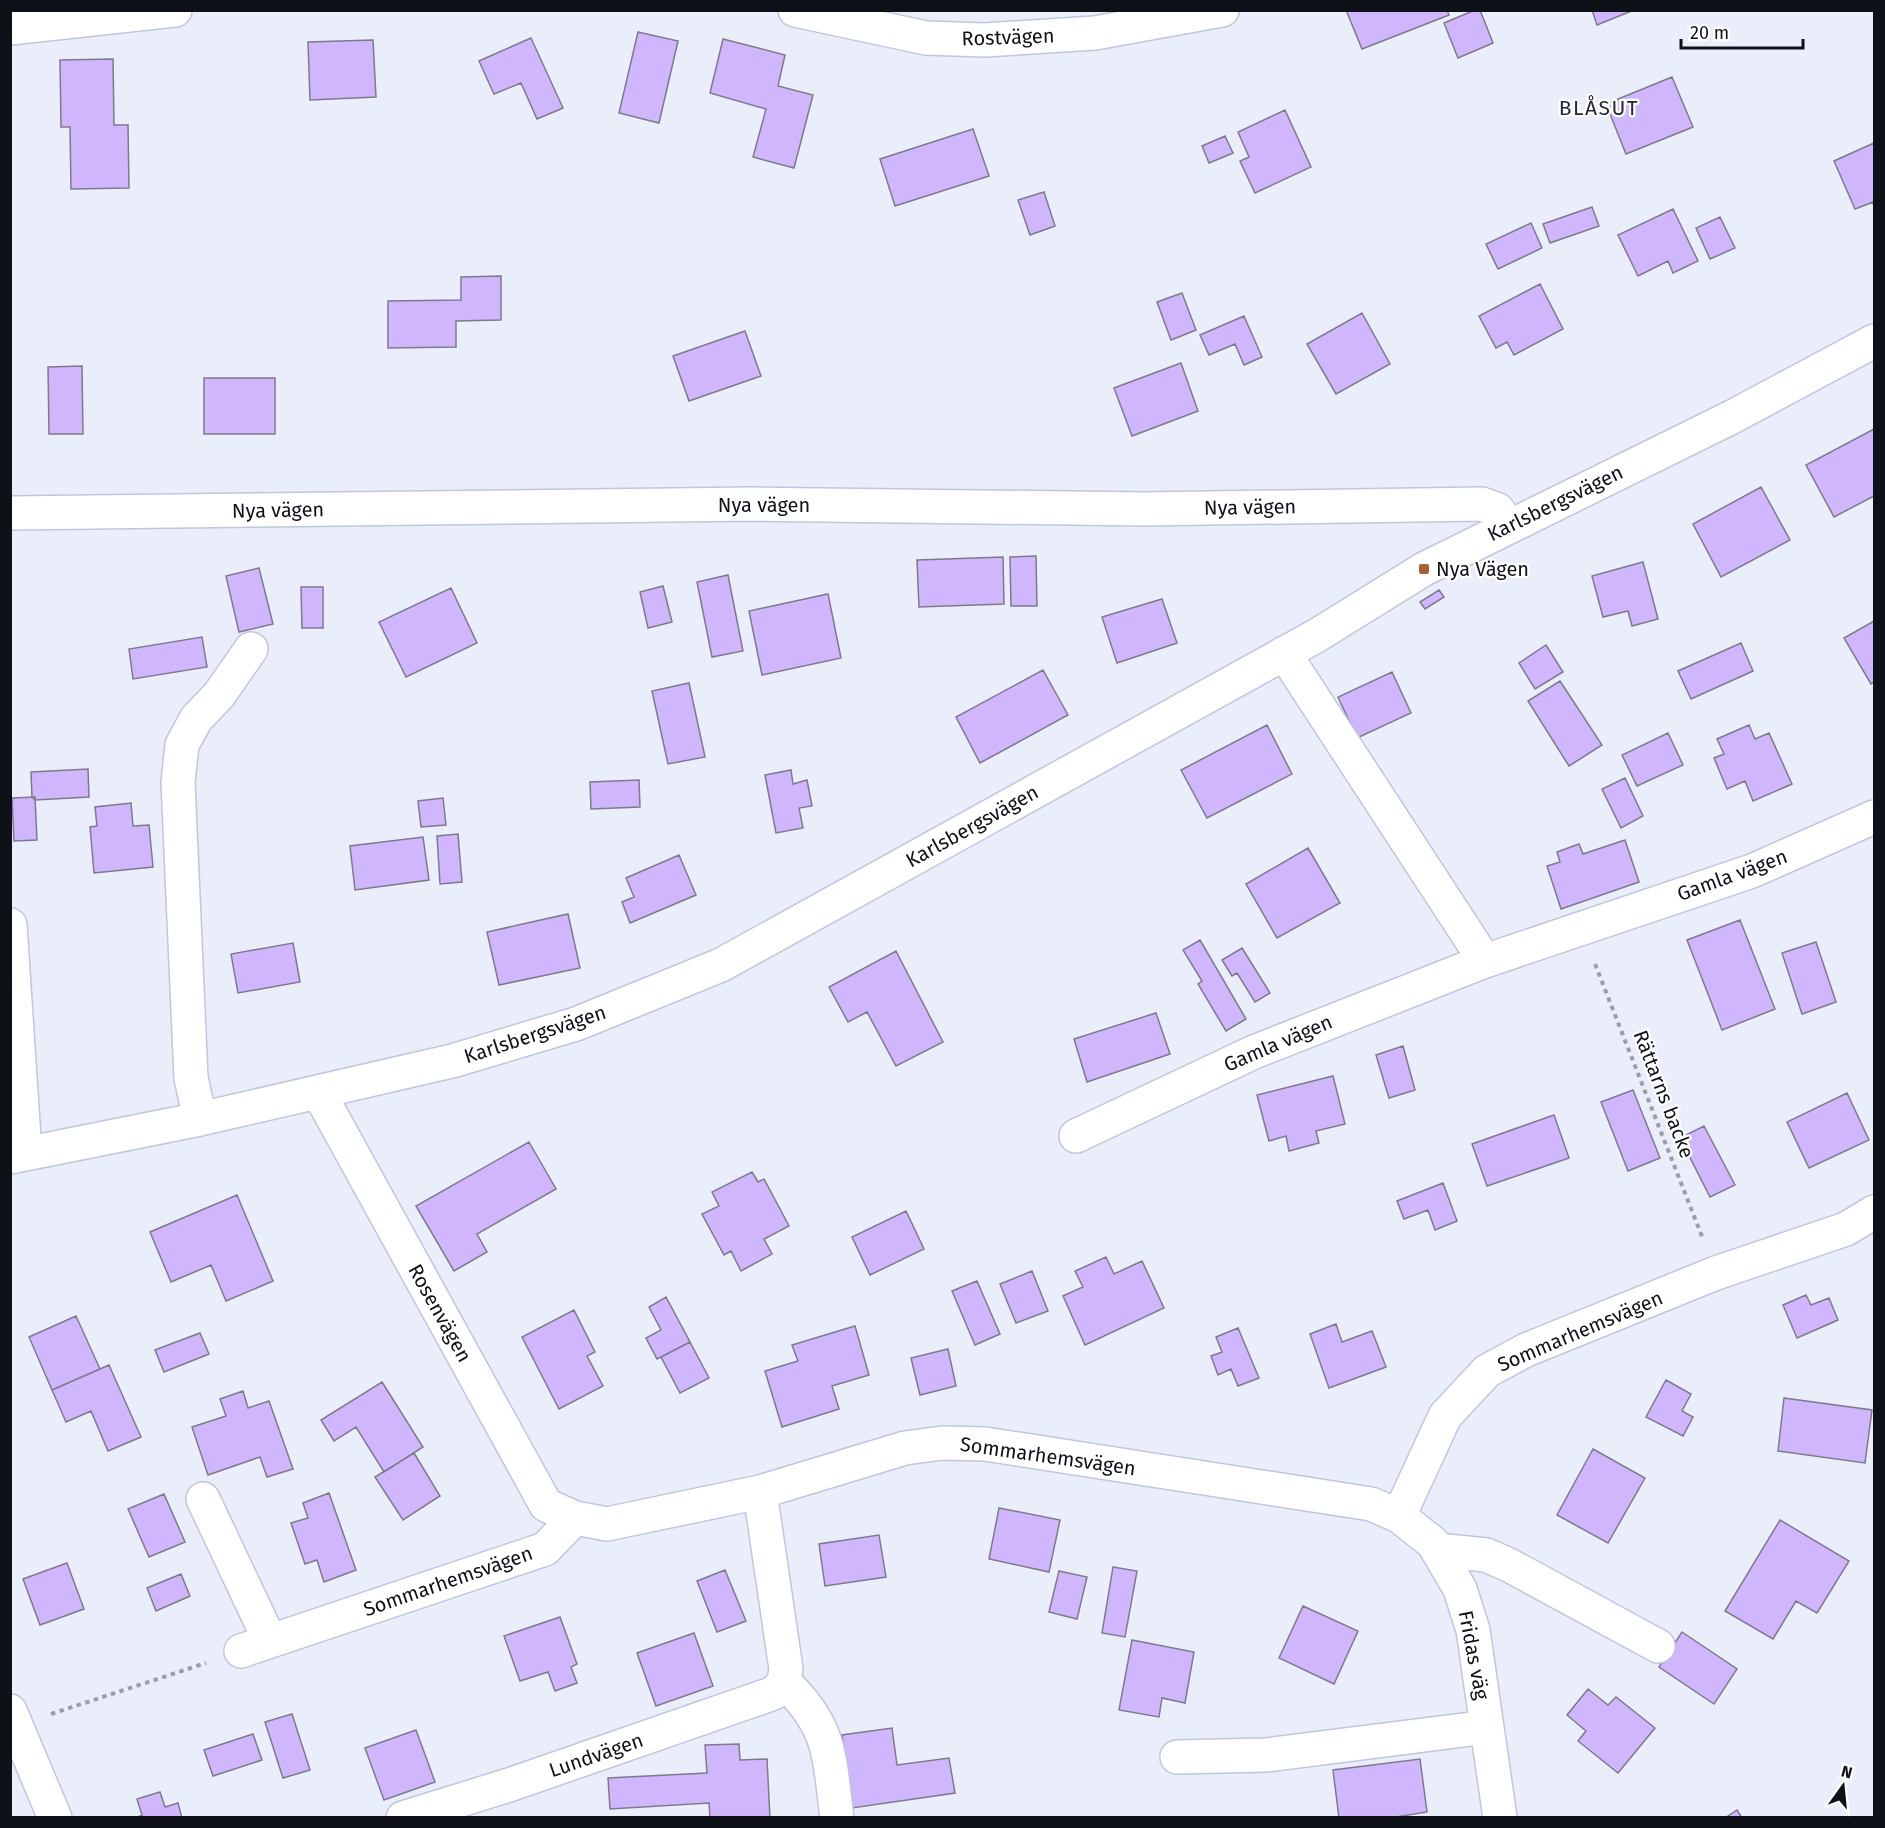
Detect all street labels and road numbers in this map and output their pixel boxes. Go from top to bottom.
street label: Rostvägen [961,23,1055,51]
street label: Karlsbergsvägen [1483,460,1627,546]
street label: Nya vägen [718,493,810,517]
street label: Nya vägen [1204,494,1296,520]
street label: Nya vägen [232,497,324,523]
street label: Karlsbergsvägen [902,780,1042,872]
street label: Gamla vägen [1674,844,1790,906]
street label: Karlsbergsvägen [461,1000,609,1068]
street label: Gamla vägen [1220,1009,1336,1077]
street label: Rättarns backe [1629,1027,1699,1161]
street label: Rosenvägen [403,1260,477,1366]
street label: Sommarhemsvägen [1494,1285,1666,1377]
street label: Sommarhemsvägen [959,1432,1137,1480]
street label: Sommarhemsvägen [360,1541,536,1621]
street label: Fridas väg [1454,1608,1495,1702]
street label: Lundvägen [546,1728,646,1782]

